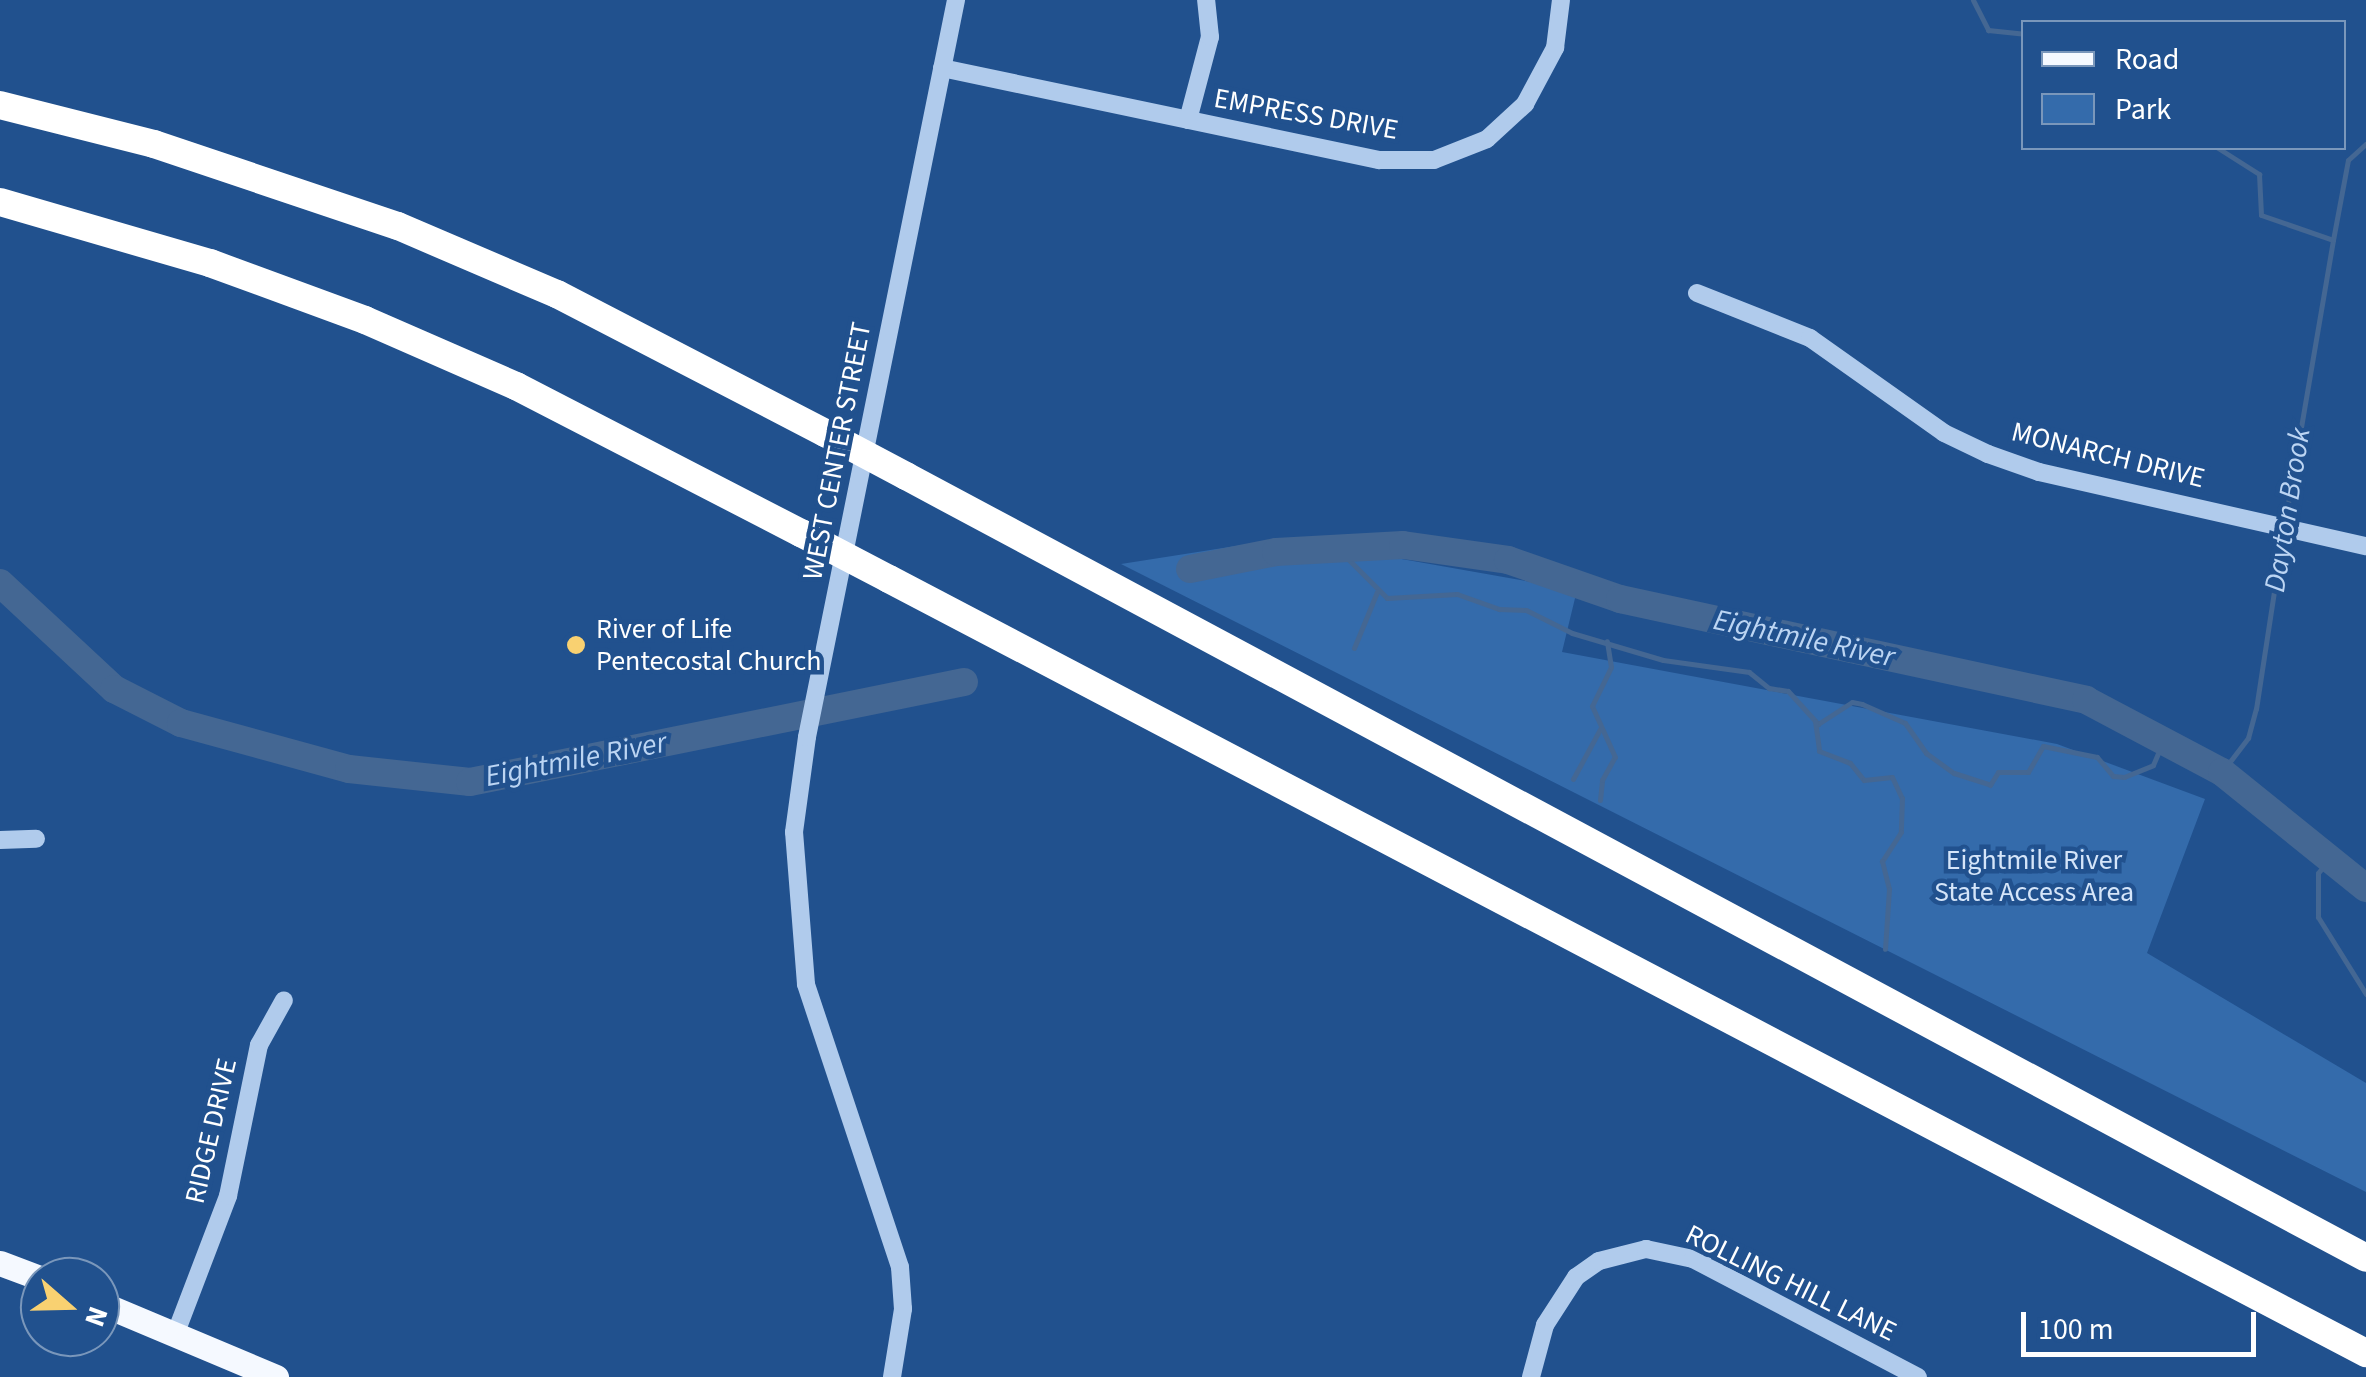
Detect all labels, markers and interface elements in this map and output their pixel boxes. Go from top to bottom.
legend [2021,20,2346,150]
text: Road [2115,38,2179,81]
street label: EMPRESS DRIVE [1211,81,1401,147]
text: Park [2115,88,2171,131]
street label: WEST CENTER STREET [796,319,878,583]
street label: MONARCH DRIVE [2008,415,2208,495]
water label: Dayton Brook [2257,425,2319,595]
water label: Eightmile River [1710,602,1898,676]
place label: River of Life Pentecostal Church [596,612,821,678]
marker: River of Life Pentecostal Church [565,634,587,656]
water label: Eightmile River [482,725,670,795]
park label: Eightmile River State Access Area [1934,843,2134,909]
street label: RIDGE DRIVE [178,1055,244,1207]
street label: ROLLING HILL LANE [1680,1217,1902,1349]
north arrow [20,1257,120,1357]
scale bar [2026,1292,2261,1354]
text: N [74,1301,118,1332]
text: 100 m [2038,1308,2114,1351]

